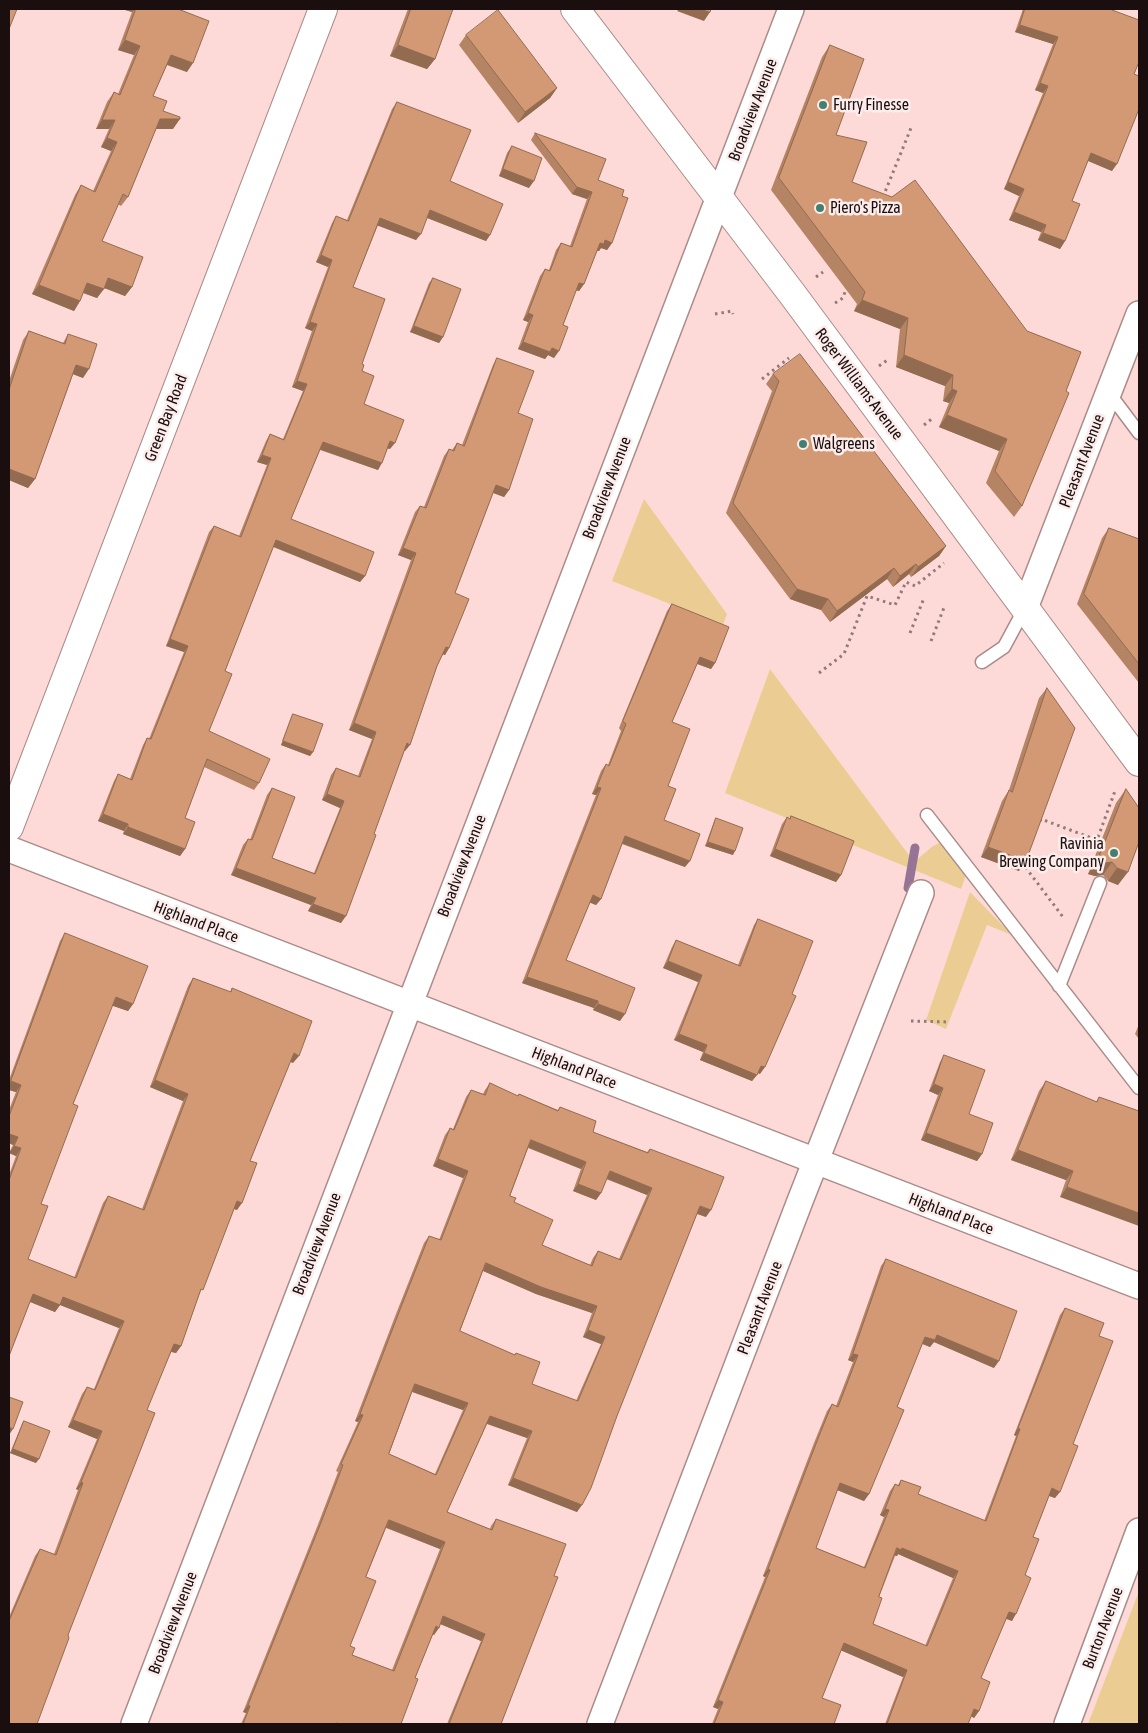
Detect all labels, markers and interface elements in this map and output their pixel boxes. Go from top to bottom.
street label: Broadview Avenue [725,56,781,164]
place label: Furry Finesse [833,95,909,115]
marker: Furry Finesse [817,99,829,111]
place label: Piero's Pizza [830,198,901,218]
marker: Piero's Pizza [814,202,826,214]
street label: Roger Williams Avenue [811,324,907,444]
street label: Green Bay Road [141,372,191,464]
street label: Pleasant Avenue [1055,412,1109,510]
street label: Broadview Avenue [579,434,635,542]
place label: Walgreens [813,434,875,454]
marker: Walgreens [797,438,809,450]
street label: Broadview Avenue [434,812,490,920]
place label: Ravinia Brewing Company [999,834,1104,872]
marker: Ravinia Brewing Company [1108,847,1120,859]
street label: Highland Place [151,897,241,947]
street label: Highland Place [529,1043,619,1093]
street label: Highland Place [906,1189,996,1239]
street label: Broadview Avenue [289,1190,345,1298]
street label: Pleasant Avenue [733,1259,787,1357]
street label: Broadview Avenue [145,1569,201,1677]
street label: Burton Avenue [1079,1584,1127,1672]

